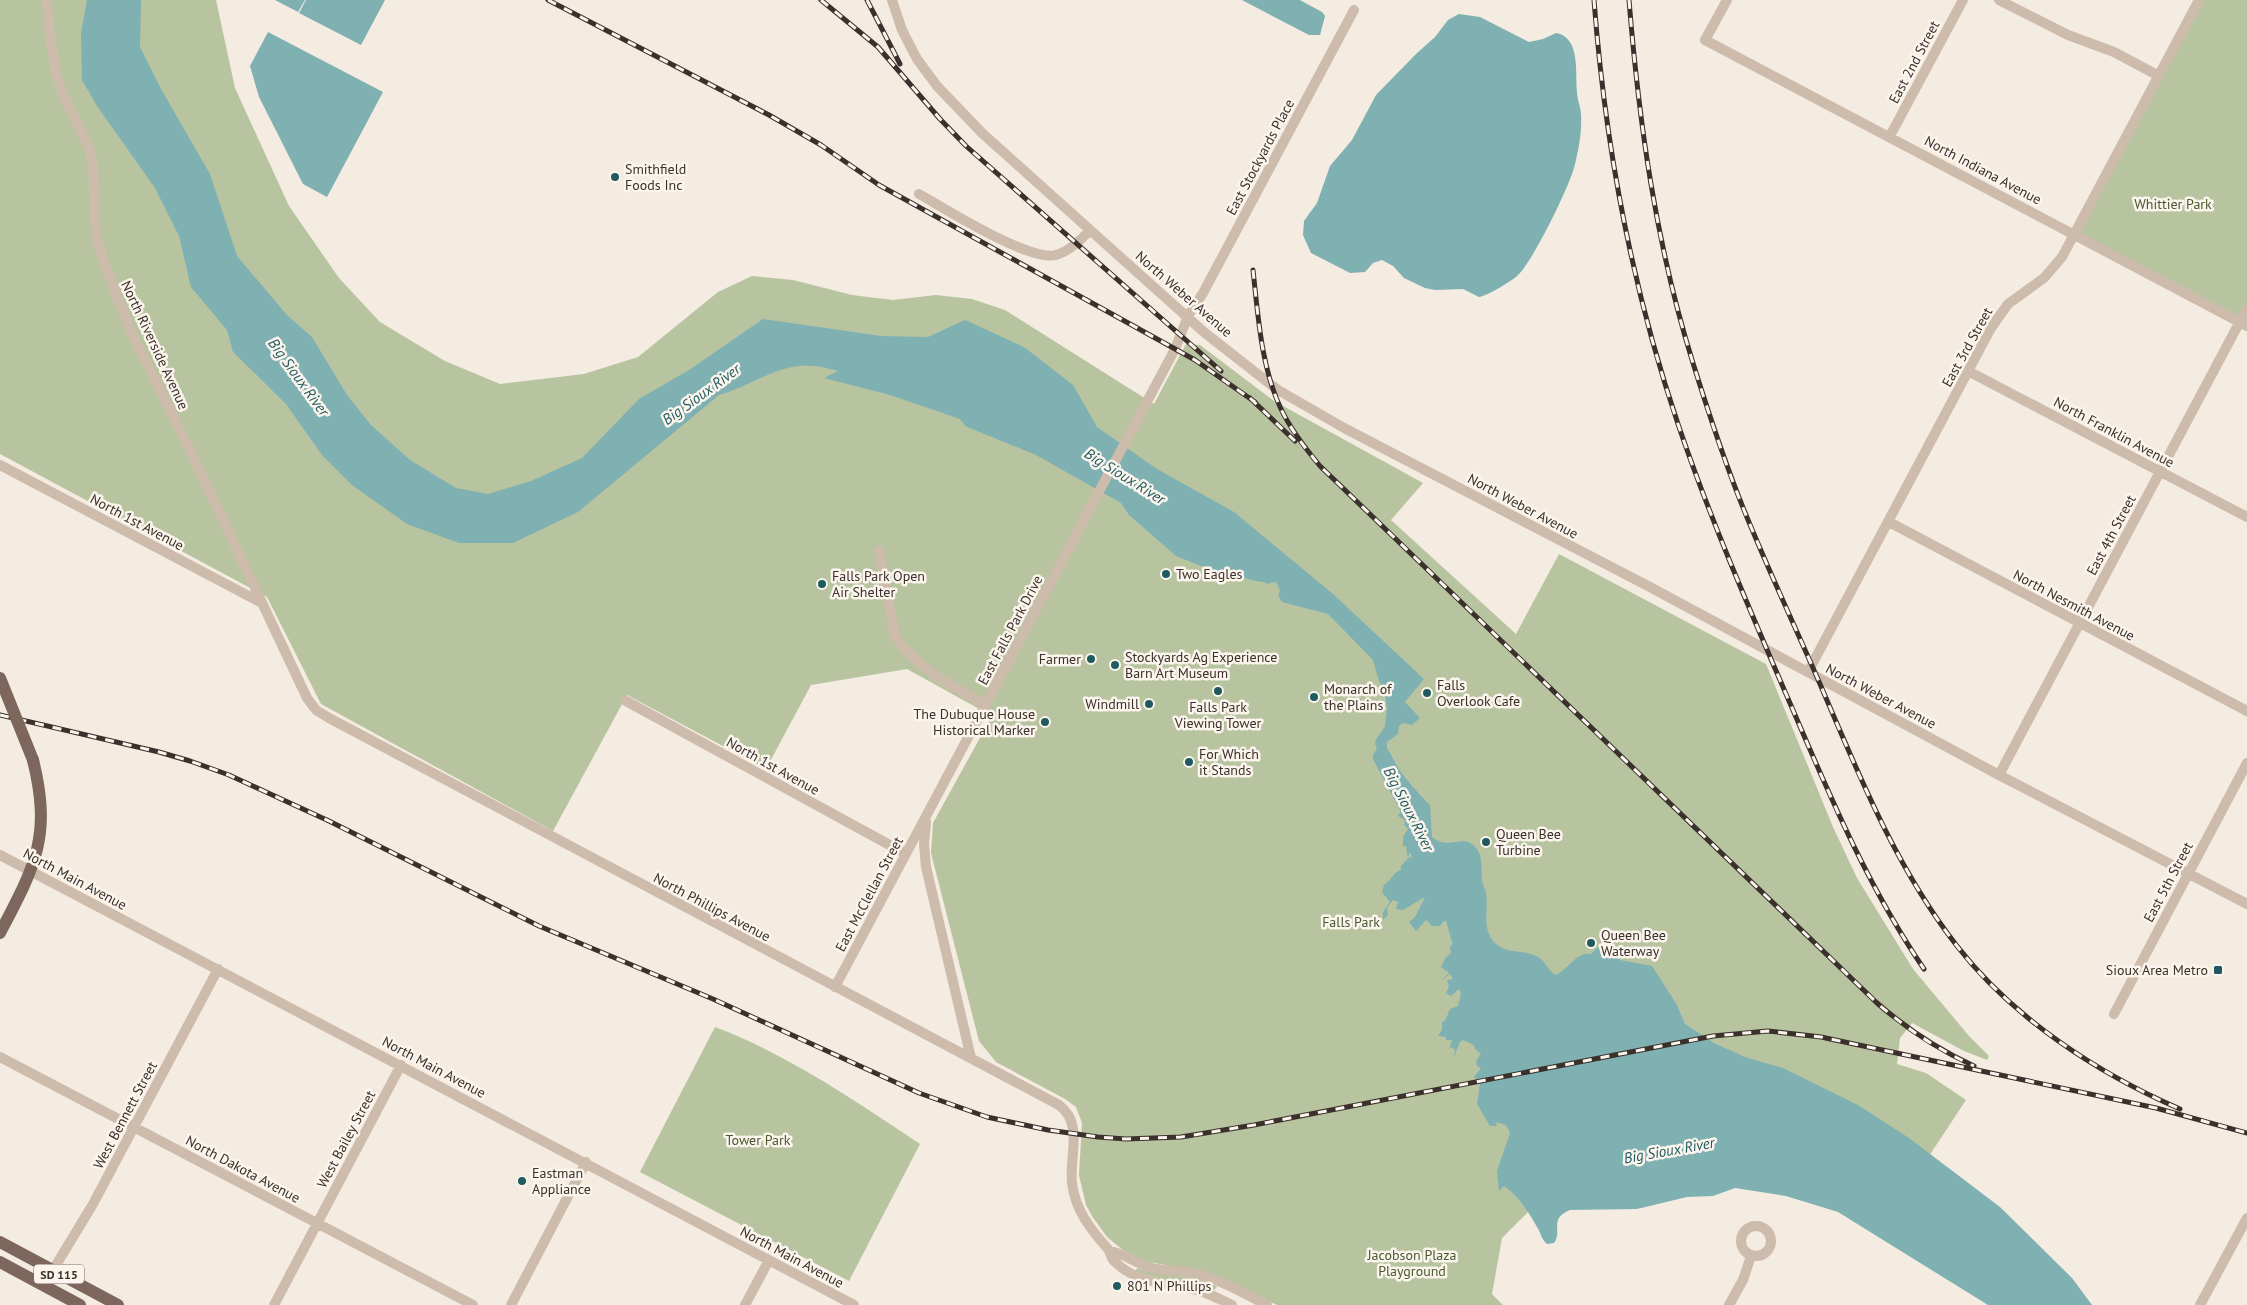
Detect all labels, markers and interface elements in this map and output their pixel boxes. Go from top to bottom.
street label: East 2nd Street [1885,17,1943,106]
street label: East Stockyards Place [1222,96,1298,218]
street label: North Indiana Avenue [1921,132,2045,208]
place label: Smithfield Foods Inc [625,160,686,194]
marker: Smithfield Foods Inc [609,171,621,183]
park label: Whittier Park [2134,195,2212,213]
street label: North Weber Avenue [1132,247,1236,341]
street label: North Riverside Avenue [117,278,193,412]
street label: East 3rd Street [1938,304,1996,390]
water label: Big Sioux River [264,334,334,421]
water label: Big Sioux River [658,359,745,429]
street label: North Franklin Avenue [2051,393,2177,471]
water label: Big Sioux River [1081,444,1170,509]
street label: North Weber Avenue [1465,469,1581,543]
street label: North 1st Avenue [87,490,187,554]
street label: East 4th Street [2082,492,2140,578]
place label: Two Eagles [1176,565,1243,583]
street label: North Nesmith Avenue [2010,565,2138,645]
place label: Falls Park Open Air Shelter [832,567,925,601]
marker: Two Eagles [1160,568,1172,580]
street label: East Falls Park Drive [974,572,1046,688]
marker: Falls Park Open Air Shelter [816,578,828,590]
place label: Stockyards Ag Experience Barn Art Museum [1125,648,1277,682]
place label: Farmer [1039,650,1081,668]
marker: Farmer [1085,653,1097,665]
marker: Stockyards Ag Experience Barn Art Museum [1109,659,1121,671]
street label: North Weber Avenue [1823,659,1939,733]
place label: Falls Overlook Cafe [1437,676,1520,710]
place label: Monarch of the Plains [1324,680,1392,714]
marker: Falls Park Viewing Tower [1212,685,1224,697]
marker: Falls Overlook Cafe [1421,687,1433,699]
marker: Monarch of the Plains [1308,691,1320,703]
place label: Windmill [1085,695,1139,713]
marker: Windmill [1143,698,1155,710]
place label: Falls Park Viewing Tower [1174,698,1261,732]
place label: The Dubuque House Historical Marker [914,705,1035,739]
marker: The Dubuque House Historical Marker [1039,716,1051,728]
street label: North 1st Avenue [723,733,823,799]
place label: For Which it Stands [1199,745,1259,779]
marker: For Which it Stands [1183,756,1195,768]
water label: Big Sioux River [1380,764,1439,855]
place label: Queen Bee Turbine [1496,825,1561,859]
street label: East McClellan Street [831,833,907,955]
marker: Queen Bee Turbine [1480,836,1492,848]
street label: East 5th Street [2139,839,2197,925]
street label: North Main Avenue [20,844,130,914]
street label: North Phillips Avenue [650,869,774,945]
park label: Falls Park [1322,913,1380,931]
place label: Queen Bee Waterway [1601,926,1666,960]
marker: Queen Bee Waterway [1585,937,1597,949]
place label: Sioux Area Metro [2106,961,2208,979]
marker: Sioux Area Metro [2212,964,2224,976]
street label: North Main Avenue [379,1032,489,1102]
street label: West Bennett Street [89,1058,161,1172]
street label: West Bailey Street [313,1087,379,1191]
street label: North Dakota Avenue [183,1131,303,1207]
park label: Tower Park [726,1131,791,1149]
water label: Big Sioux River [1622,1132,1717,1167]
place label: Eastman Appliance [532,1164,591,1198]
marker: Eastman Appliance [516,1175,528,1187]
street label: North Main Avenue [737,1222,847,1292]
park label: Jacobson Plaza Playground [1367,1246,1457,1280]
road number: SD 115 [34,1264,84,1284]
place label: 801 N Phillips [1127,1277,1212,1295]
marker: 801 N Phillips [1111,1280,1123,1292]

